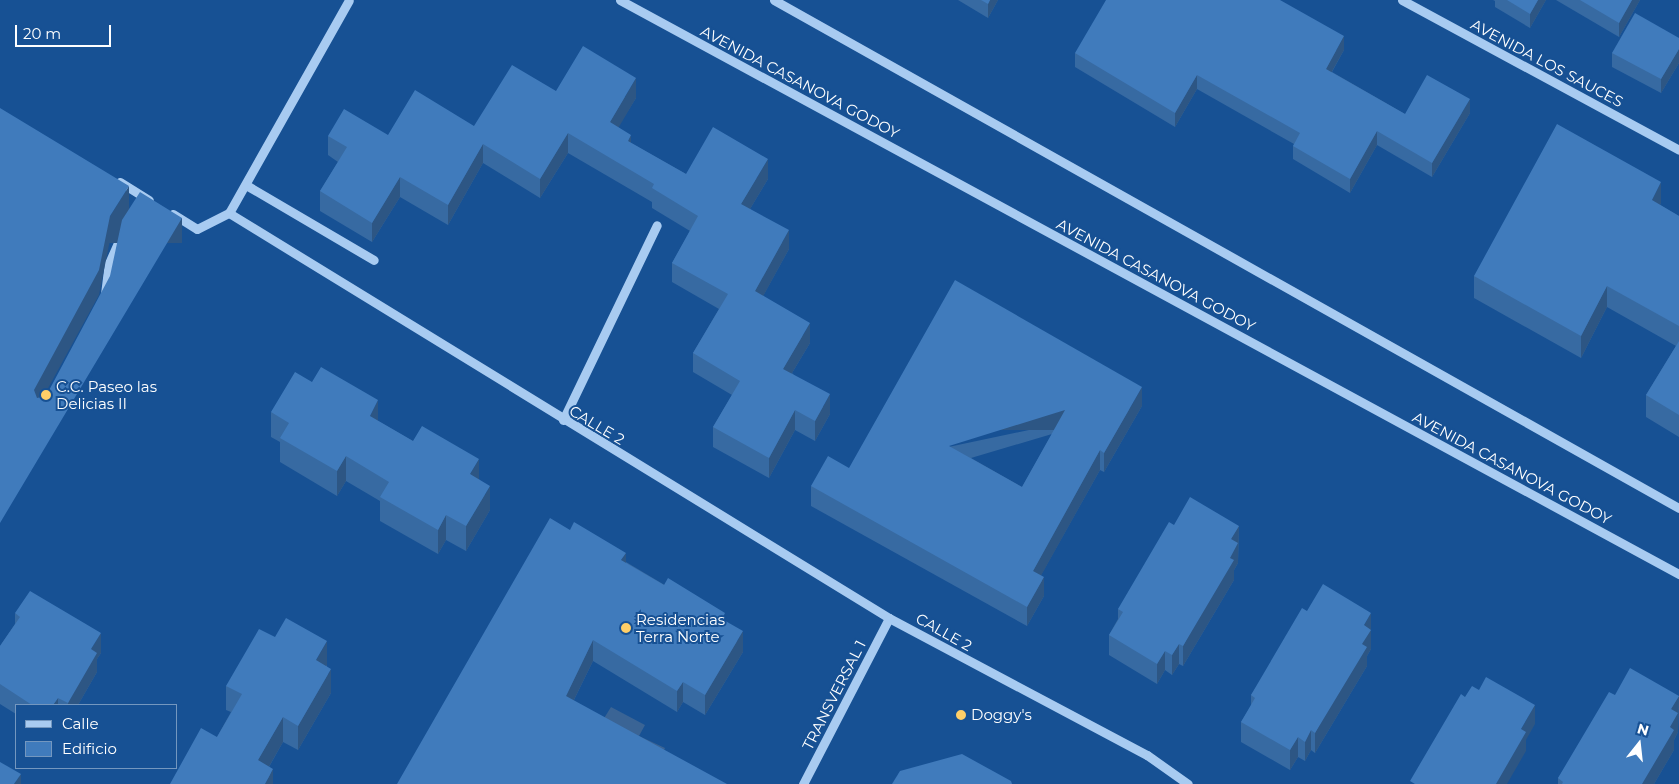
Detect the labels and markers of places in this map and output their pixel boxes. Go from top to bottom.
place label: C.C. Paseo las Delicias II [56,377,157,412]
marker: C.C. Paseo las Delicias II [40,389,52,401]
place label: Residencias Terra Norte [636,610,725,645]
marker: Residencias Terra Norte [620,622,632,634]
place label: Doggy's [971,706,1032,724]
marker: Doggy's [955,709,967,721]

